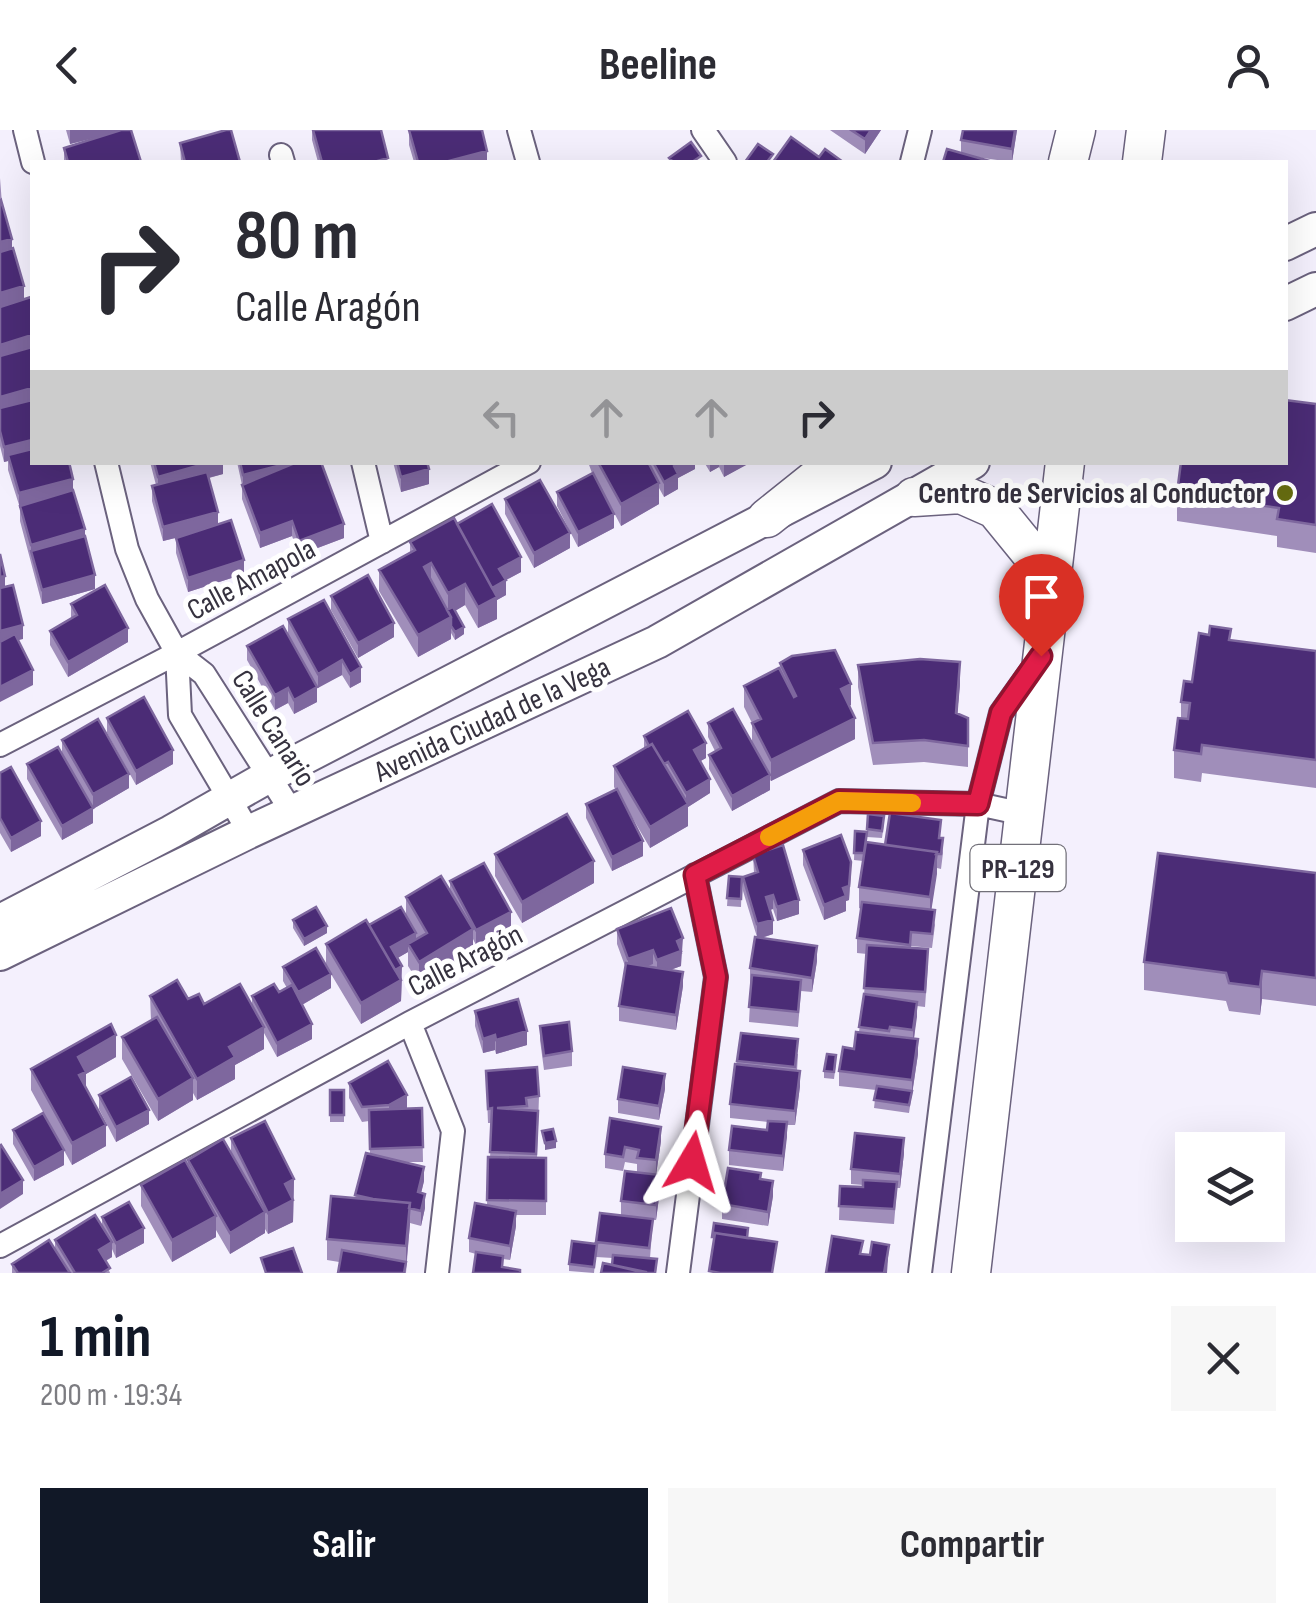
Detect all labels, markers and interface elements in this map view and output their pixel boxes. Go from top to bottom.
icon: back [40,38,95,93]
text: Beeline [599,38,717,93]
icon: person [1221,38,1276,93]
text: 80 m [235,195,359,279]
icon: right [70,200,200,330]
text: Calle Aragón [235,280,421,335]
icon: left [474,390,529,445]
icon: ahead [579,390,634,445]
icon: ahead [684,390,739,445]
icon: right [789,390,844,445]
place label: Centro de Servicios al Conductor [918,476,1265,512]
marker: Centro de Servicios al Conductor [1274,482,1296,504]
street label: Calle Amapola [181,531,322,629]
pin [999,554,1084,657]
icon: arrive [1014,569,1069,624]
street label: Avenida Ciudad de la Vega [368,649,616,791]
street label: Calle Canario [223,664,323,793]
road number: PR-129 [970,845,1066,891]
street label: Calle Aragón [402,917,529,1005]
position arrow [640,1110,744,1214]
map controls [1175,1132,1285,1242]
button: layers [1175,1132,1285,1242]
text: 1 min [40,1302,152,1374]
button: close [1171,1306,1276,1411]
text: 200 m · 19:34 [40,1376,182,1415]
button: Salir [40,1488,648,1603]
button: Compartir [668,1488,1276,1603]

